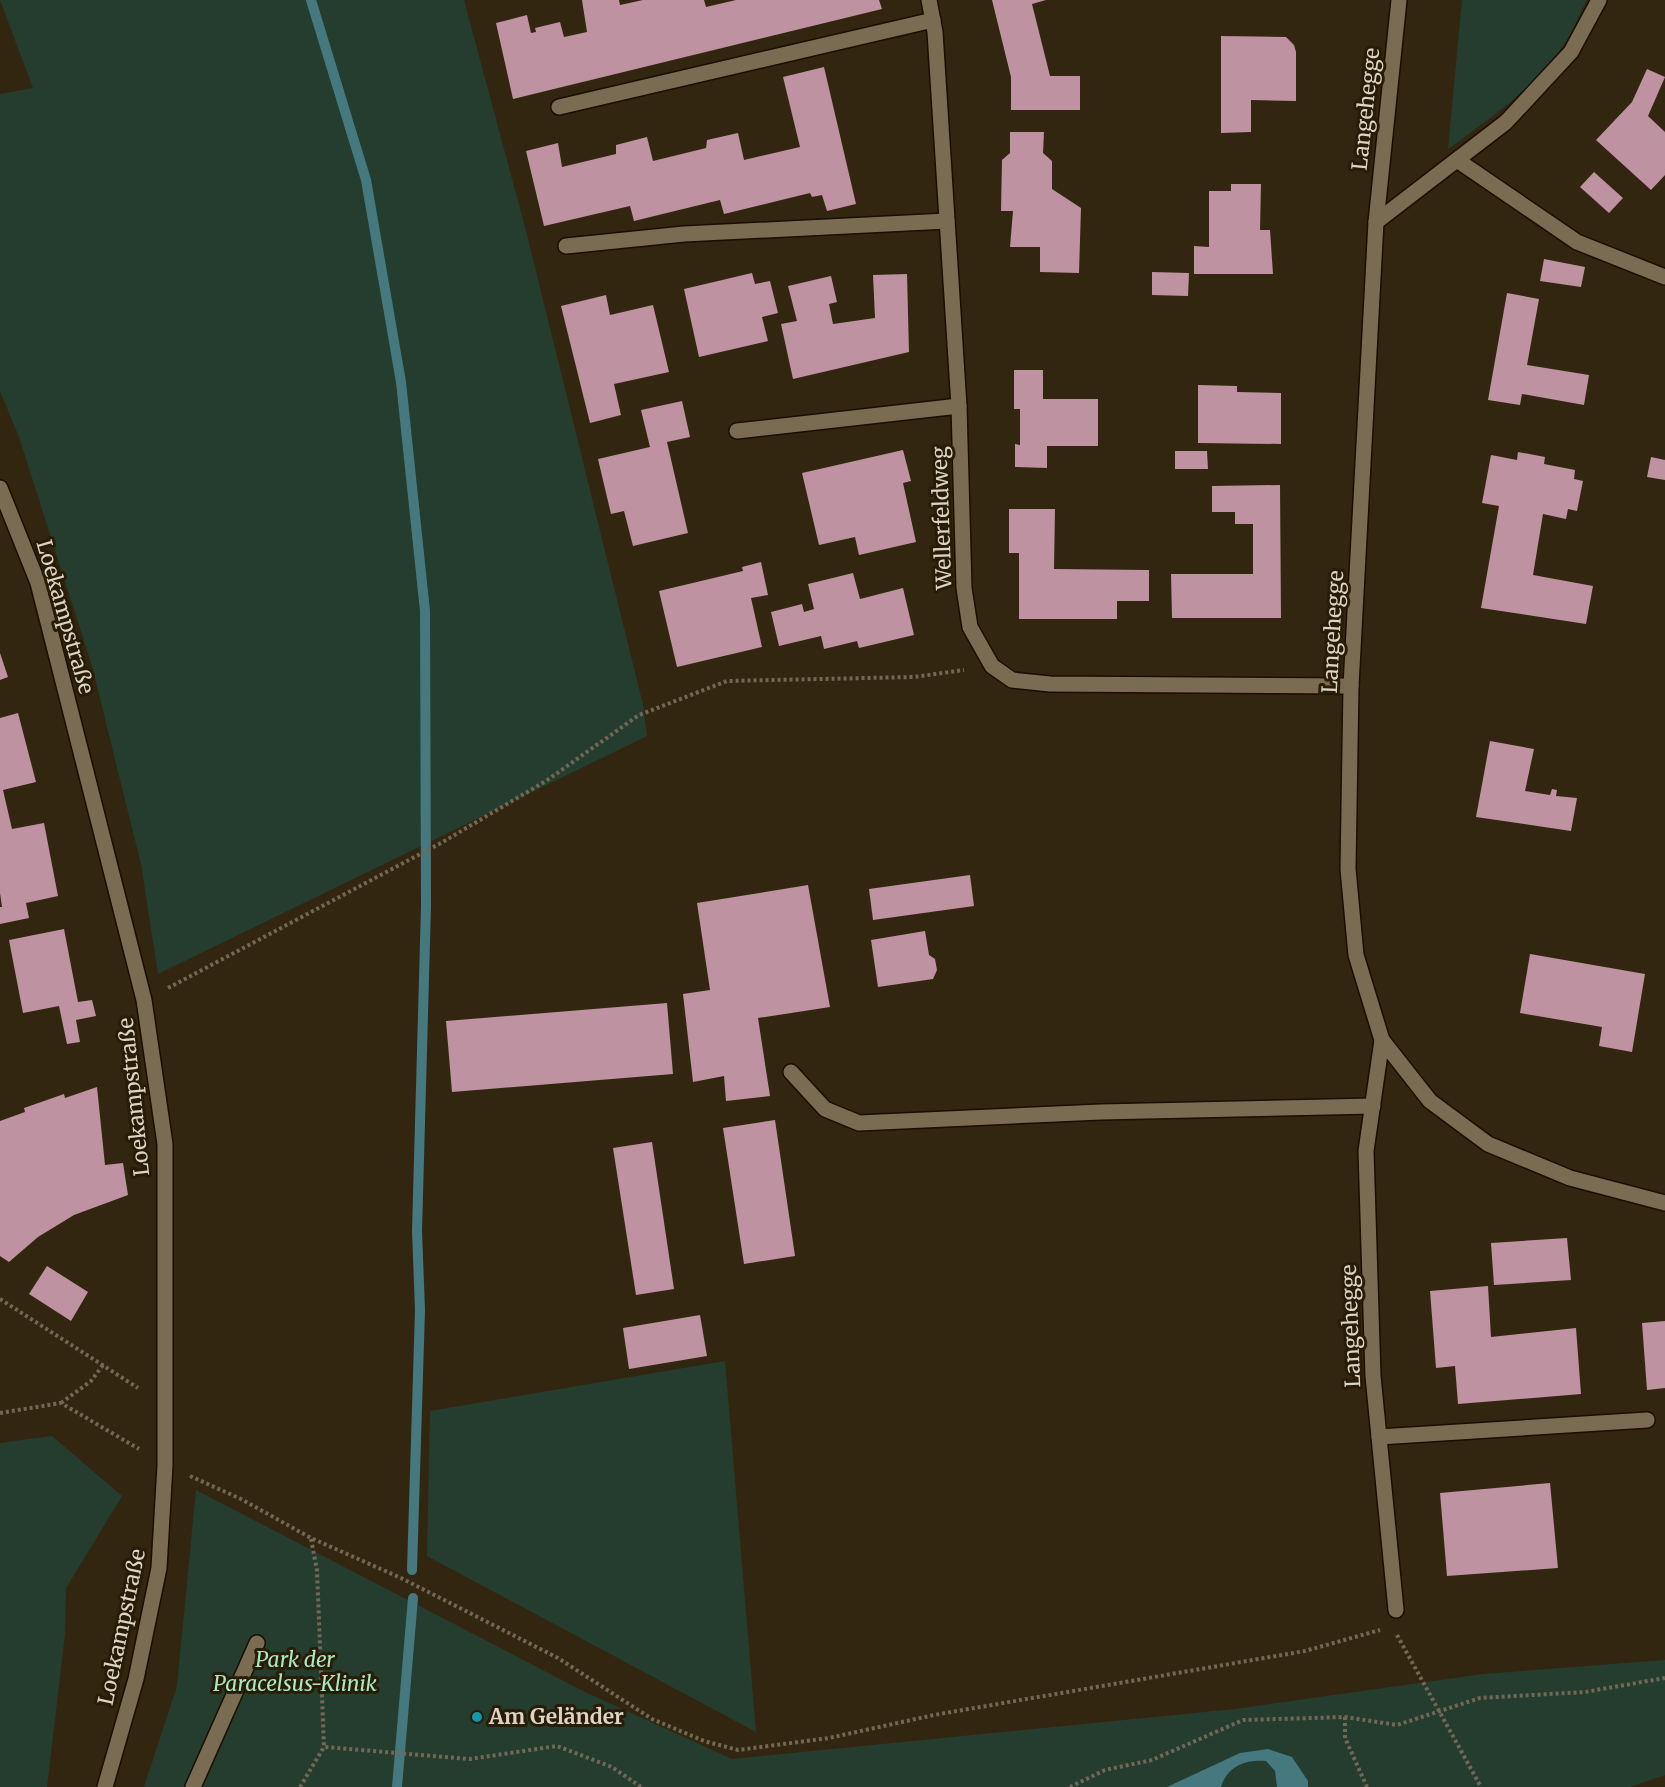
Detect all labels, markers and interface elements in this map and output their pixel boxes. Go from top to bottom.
street label: Langehegge [1346,46,1385,172]
street label: Wellerfeldweg [925,446,958,591]
street label: Loekampstraße [31,537,100,697]
street label: Langehegge [1316,570,1349,694]
street label: Loekampstraße [112,1017,155,1178]
street label: Langehegge [1335,1264,1366,1388]
street label: Loekampstraße [92,1546,151,1707]
park label: Park der Paracelsus-Klinik [213,1646,378,1697]
place label: Am Geländer [488,1703,624,1730]
marker: Am Geländer [470,1710,484,1724]

